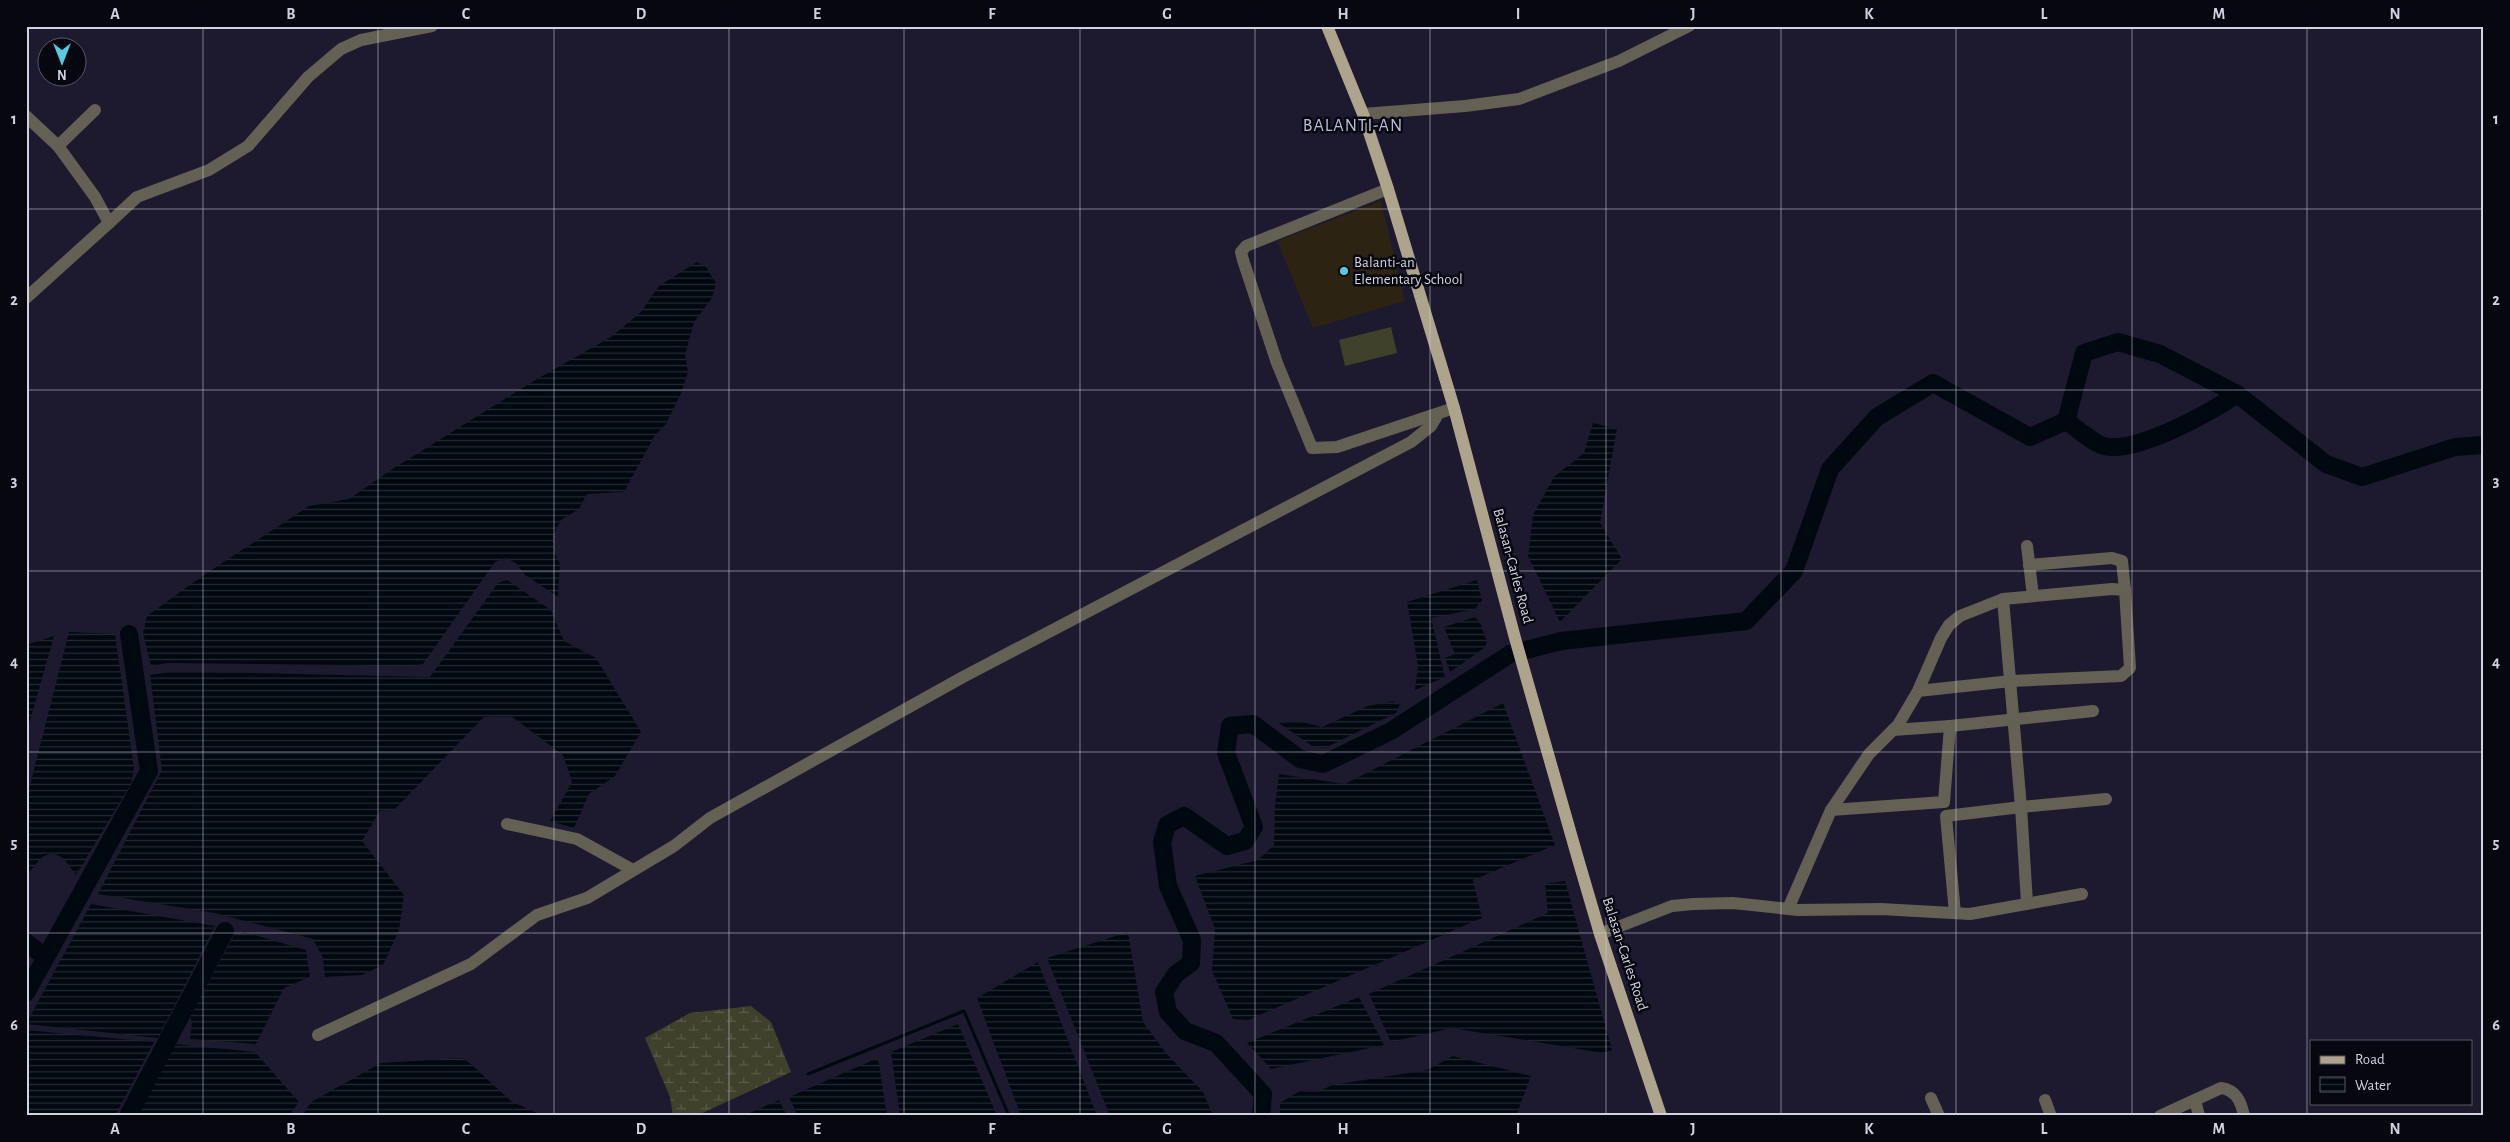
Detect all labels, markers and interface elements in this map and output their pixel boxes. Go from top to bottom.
text: A [110,6,120,22]
text: B [286,6,296,22]
text: C [462,6,471,22]
text: D [636,6,647,22]
text: E [813,6,821,22]
text: F [988,6,996,22]
text: G [1162,6,1172,22]
text: H [1337,6,1349,22]
text: I [1516,6,1520,22]
text: J [1690,6,1696,22]
text: K [1864,6,1874,22]
text: L [2041,6,2048,22]
text: M [2213,6,2225,22]
text: N [2389,6,2401,22]
north arrow [38,38,88,88]
text: N [57,67,67,81]
text: 1 [11,111,17,127]
text: 1 [2493,111,2499,127]
district label: BALANTI-AN [1303,117,1403,135]
place label: Balanti-an Elementary School [1354,255,1463,287]
marker: Balanti-an Elementary School [1338,265,1350,277]
text: 2 [10,292,18,308]
text: 2 [2492,292,2500,308]
text: 3 [11,473,18,489]
text: 3 [2493,473,2500,489]
street label: Balasan-Carles Road [1490,507,1536,625]
text: 4 [10,654,18,670]
text: 4 [2492,654,2500,670]
text: 5 [11,835,18,851]
text: 5 [2493,835,2500,851]
street label: Balasan-Carles Road [1600,895,1650,1013]
text: 6 [10,1017,18,1033]
text: 6 [2492,1017,2500,1033]
legend [2310,1040,2472,1104]
text: Road [2355,1052,2385,1067]
text: Water [2355,1078,2391,1093]
text: A [110,1121,120,1137]
text: B [286,1121,296,1137]
text: C [462,1121,471,1137]
text: D [636,1121,647,1137]
text: E [813,1121,821,1137]
text: F [988,1121,996,1137]
text: G [1162,1121,1172,1137]
text: H [1337,1121,1349,1137]
text: I [1516,1121,1520,1137]
text: J [1690,1121,1696,1137]
text: K [1864,1121,1874,1137]
text: L [2041,1121,2048,1137]
text: M [2213,1121,2225,1137]
text: N [2389,1121,2401,1137]

